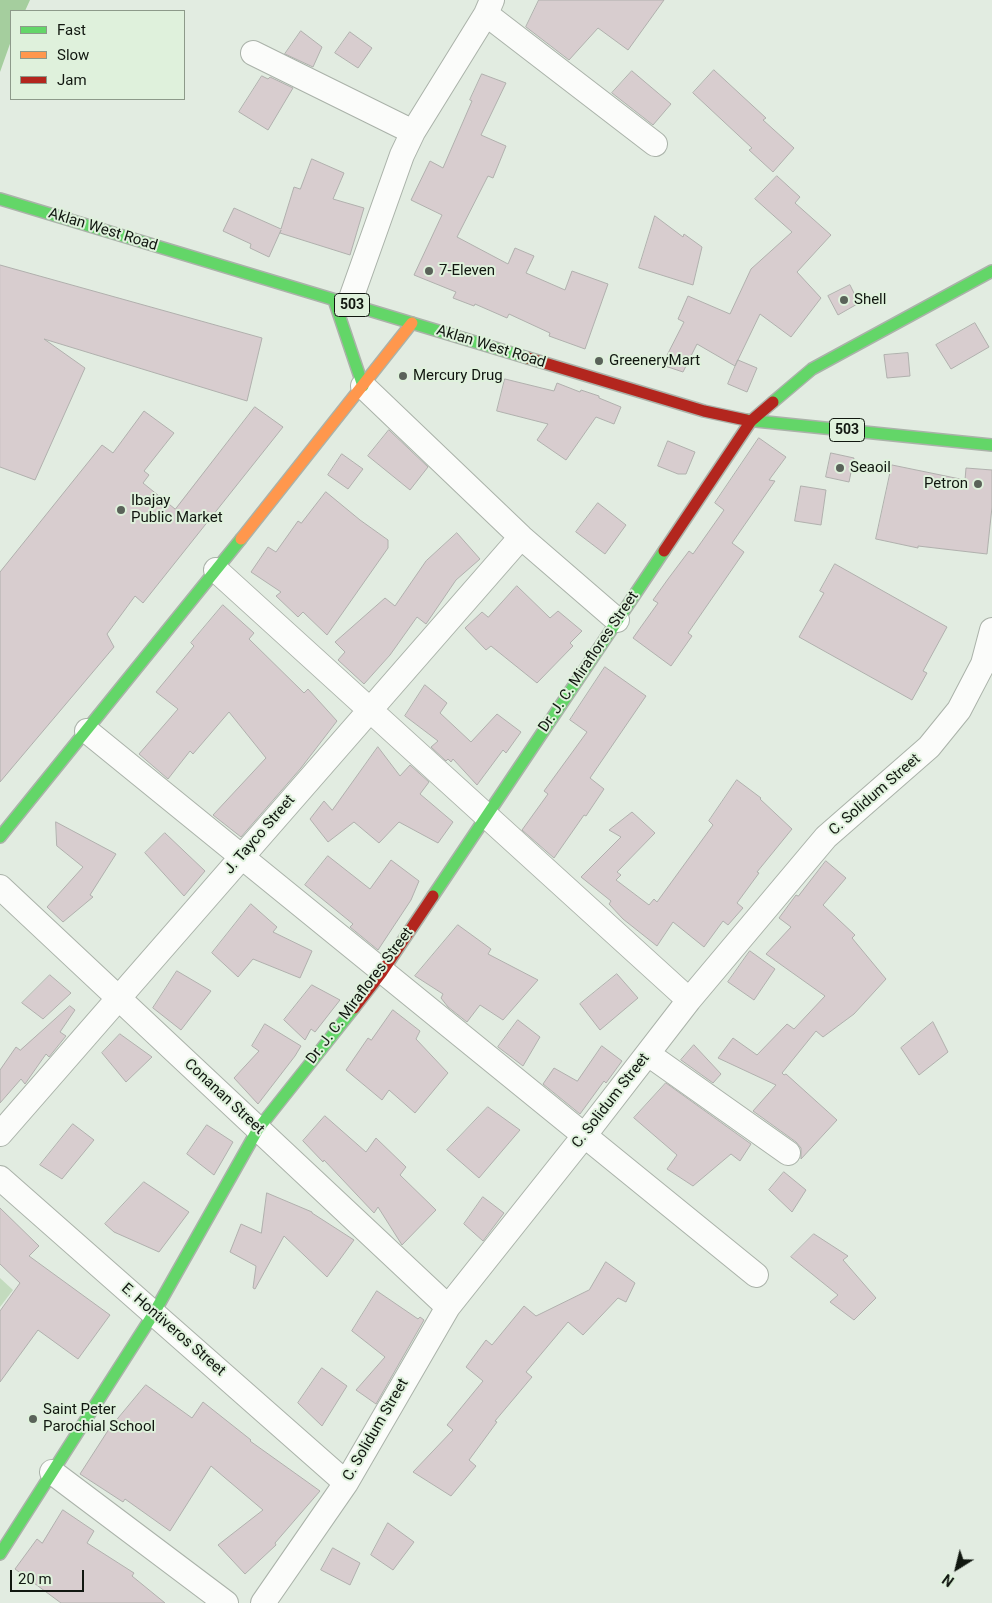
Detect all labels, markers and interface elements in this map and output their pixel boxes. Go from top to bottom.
legend [10,10,185,100]
text: Fast [57,21,86,39]
text: Slow [57,46,89,64]
text: Jam [57,71,87,89]
street label: Aklan West Road [46,205,160,255]
place label: 7-Eleven [439,262,495,280]
marker: 7-Eleven [423,265,435,277]
place label: Shell [854,291,886,309]
road number: 503 [334,294,370,316]
marker: Shell [838,294,850,306]
street label: Aklan West Road [434,322,548,372]
place label: GreeneryMart [609,352,700,370]
marker: GreeneryMart [593,355,605,367]
place label: Mercury Drug [413,367,503,385]
marker: Mercury Drug [397,370,409,382]
road number: 503 [830,418,864,442]
place label: Seaoil [850,459,891,477]
marker: Seaoil [834,462,846,474]
place label: Petron [924,475,968,493]
marker: Petron [972,478,984,490]
place label: Ibajay Public Market [131,492,223,527]
marker: Ibajay Public Market [115,504,127,516]
street label: Dr. J. C. Miraflores Street [535,588,643,736]
street label: C. Solidum Street [826,750,924,840]
street label: J. Tayco Street [221,792,299,878]
street label: Dr. J. C. Miraflores Street [303,924,417,1068]
street label: C. Solidum Street [568,1050,654,1152]
street label: Conanan Street [180,1055,268,1139]
street label: E. Hontiveros Street [117,1280,229,1380]
street label: C. Solidum Street [339,1376,413,1484]
place label: Saint Peter Parochial School [43,1401,155,1436]
marker: Saint Peter Parochial School [27,1413,39,1425]
north arrow [932,1543,982,1593]
scale bar [12,1560,86,1592]
text: 20 m [18,1570,52,1588]
text: N [939,1571,957,1590]

